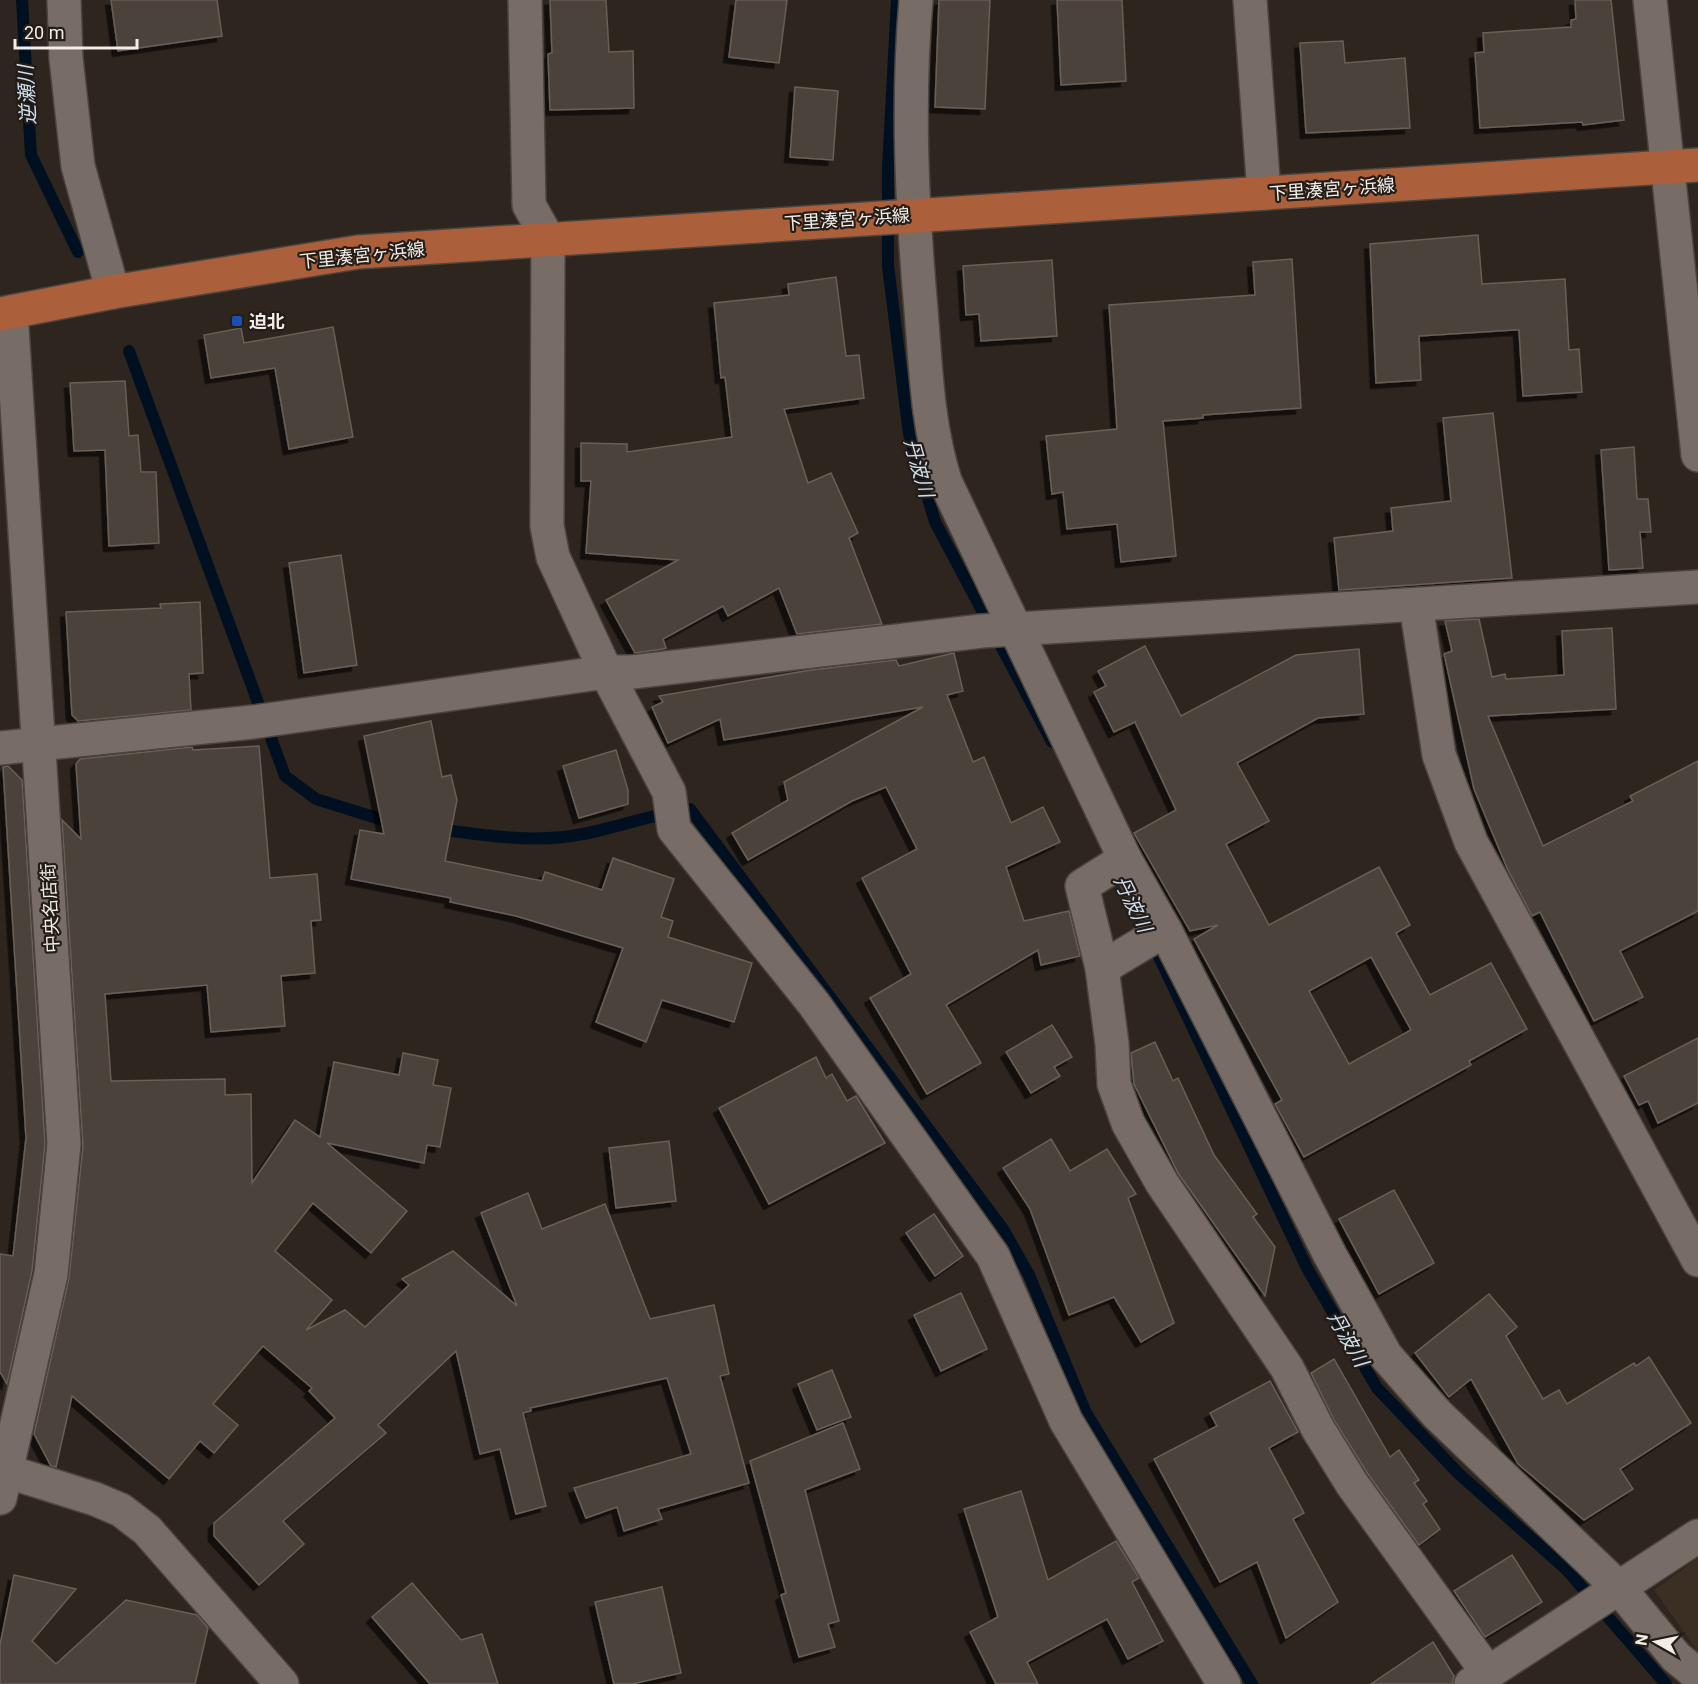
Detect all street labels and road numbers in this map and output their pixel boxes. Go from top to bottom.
street label: 下里湊宮ヶ浜線 [1268,174,1396,204]
street label: 下里湊宮ヶ浜線 [783,204,911,234]
street label: 下里湊宮ヶ浜線 [298,238,426,272]
street label: 中央名店街 [37,863,63,953]

